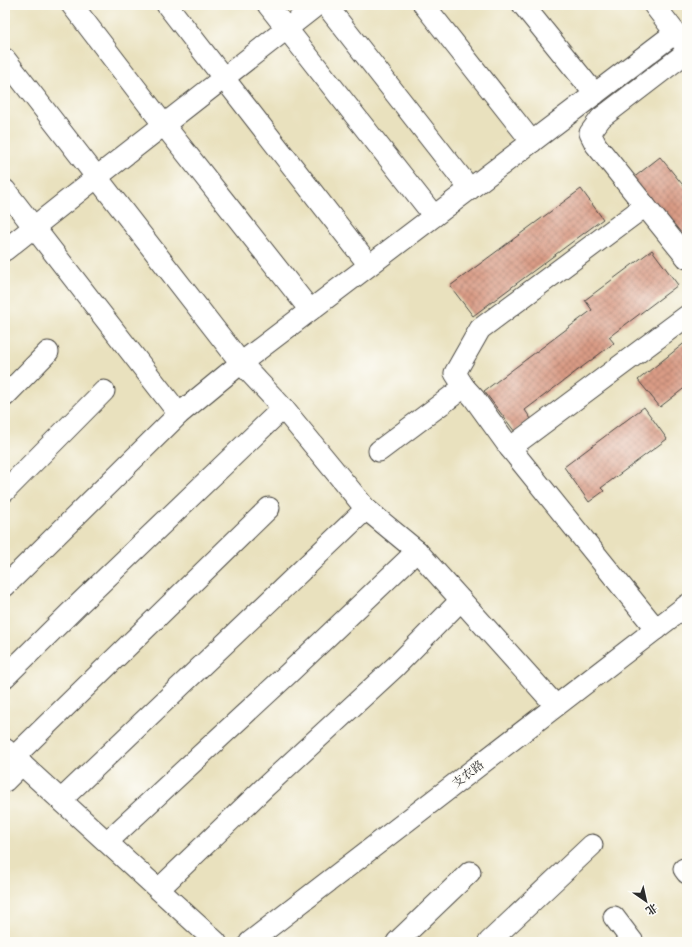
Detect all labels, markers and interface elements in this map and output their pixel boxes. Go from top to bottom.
street label: 支农路 [448,756,487,791]
north arrow [626,881,666,921]
text: 北 [643,900,661,919]

